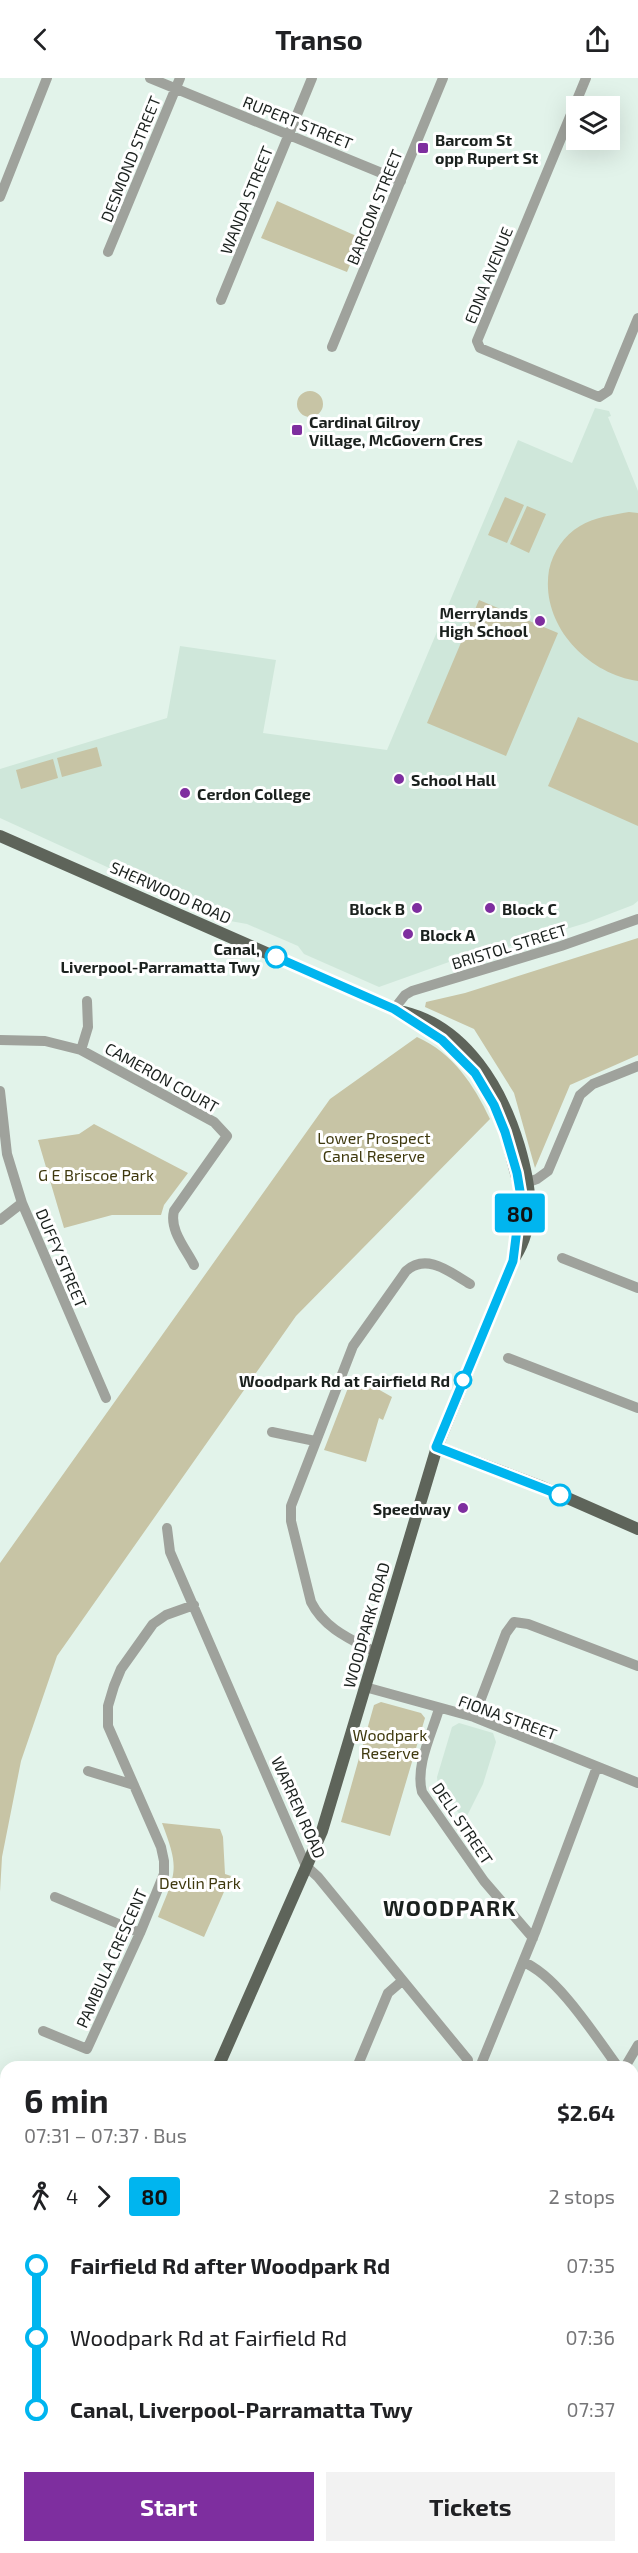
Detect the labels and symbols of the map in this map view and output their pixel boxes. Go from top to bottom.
street label: RUPERT STREET [240,91,356,153]
street label: DESMOND STREET [96,93,164,225]
place label: Barcom St opp Rupert St [435,130,539,167]
marker: Barcom St opp Rupert St [416,141,430,155]
street label: WANDA STREET [216,143,276,257]
street label: BARCOM STREET [342,147,406,267]
street label: EDNA AVENUE [460,224,516,326]
place label: Cardinal Gilroy Village, McGovern Cres [309,412,483,449]
marker: Cardinal Gilroy Village, McGovern Cres [290,423,304,437]
place label: Merrylands High School [439,603,529,640]
marker: Merrylands High School [533,614,547,628]
place label: School Hall [411,770,497,789]
marker: School Hall [392,772,406,786]
place label: Cerdon College [197,784,311,803]
marker: Cerdon College [178,786,192,800]
street label: SHERWOOD ROAD [108,857,234,927]
place label: Block B [349,899,405,918]
place label: Block C [502,899,557,918]
marker: Block B [410,901,424,915]
marker: Block C [483,901,497,915]
street label: BRISTOL STREET [449,919,569,973]
place label: Block A [420,925,476,944]
marker: Block A [401,927,415,941]
place label: Canal, Liverpool-Parramatta Twy [61,939,260,977]
marker: Canal, Liverpool-Parramatta Twy [265,946,287,968]
street label: CAMERON COURT [102,1038,222,1116]
park label: Lower Prospect Canal Reserve [317,1128,431,1165]
park label: G E Briscoe Park [38,1165,154,1184]
line badge: 80 [493,1194,547,1232]
street label: DUFFY STREET [33,1205,91,1311]
place label: Woodpark Rd at Fairfield Rd [239,1371,450,1390]
marker: Woodpark Rd at Fairfield Rd [454,1371,472,1389]
unlabelled marker [549,1484,571,1506]
place label: Speedway [373,1499,451,1519]
marker: Speedway [456,1501,470,1515]
street label: WOODPARK ROAD [339,1560,393,1690]
street label: FIONA STREET [456,1690,560,1744]
park label: Woodpark Reserve [353,1725,427,1762]
street label: WARREN ROAD [268,1753,330,1861]
street label: DELL STREET [429,1778,497,1868]
park label: Devlin Park [159,1873,241,1892]
street label: PAMBULA CRESCENT [72,1885,150,2031]
district label: WOODPARK [383,1894,517,1920]

